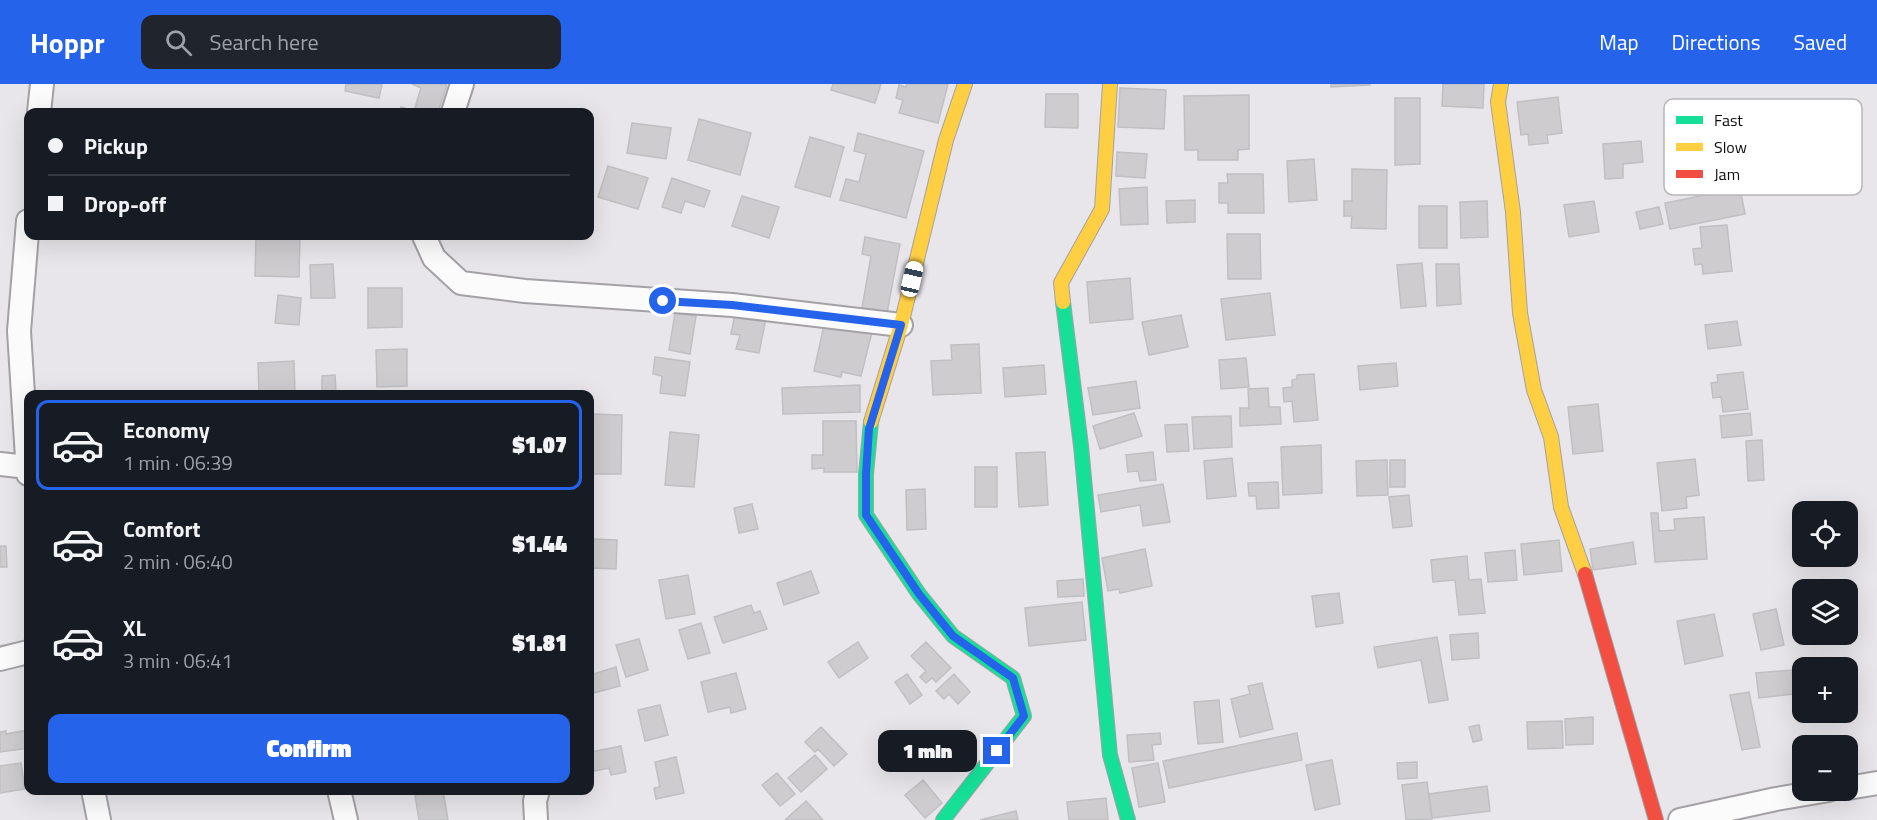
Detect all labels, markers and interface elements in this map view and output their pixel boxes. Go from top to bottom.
search box [141,15,561,69]
text: Hoppr [30,21,105,64]
text: Search here [210,25,319,59]
icon: search [162,26,195,59]
text: Map [1599,26,1639,58]
text: Directions [1672,26,1761,58]
text: Saved [1794,26,1847,58]
legend [1664,99,1862,195]
text: Fast [1714,108,1743,132]
text: Pickup [84,129,148,163]
text: Slow [1714,135,1747,159]
text: Jam [1714,162,1740,186]
text: Drop-off [84,187,166,221]
car [899,259,925,299]
route start [649,287,676,314]
text: Economy [123,413,210,447]
icon: car [51,418,105,472]
text: $1.07 [512,428,567,462]
text: 1 min · 06:39 [123,447,233,478]
map controls [1792,501,1858,801]
button: locate [1792,501,1858,567]
text: Comfort [123,512,201,546]
icon: car [51,517,105,571]
text: $1.44 [512,527,567,561]
text: 2 min · 06:40 [123,546,233,577]
button: layers [1792,579,1858,645]
text: XL [123,611,146,645]
icon: car [51,616,105,670]
text: $1.81 [512,626,567,660]
text: 3 min · 06:41 [123,645,233,676]
button: + [1792,657,1858,723]
button: Confirm [48,714,570,783]
callout: 1 min [877,730,976,772]
text: 1 min [903,735,952,766]
button: − [1792,735,1858,801]
route end [983,737,1010,764]

